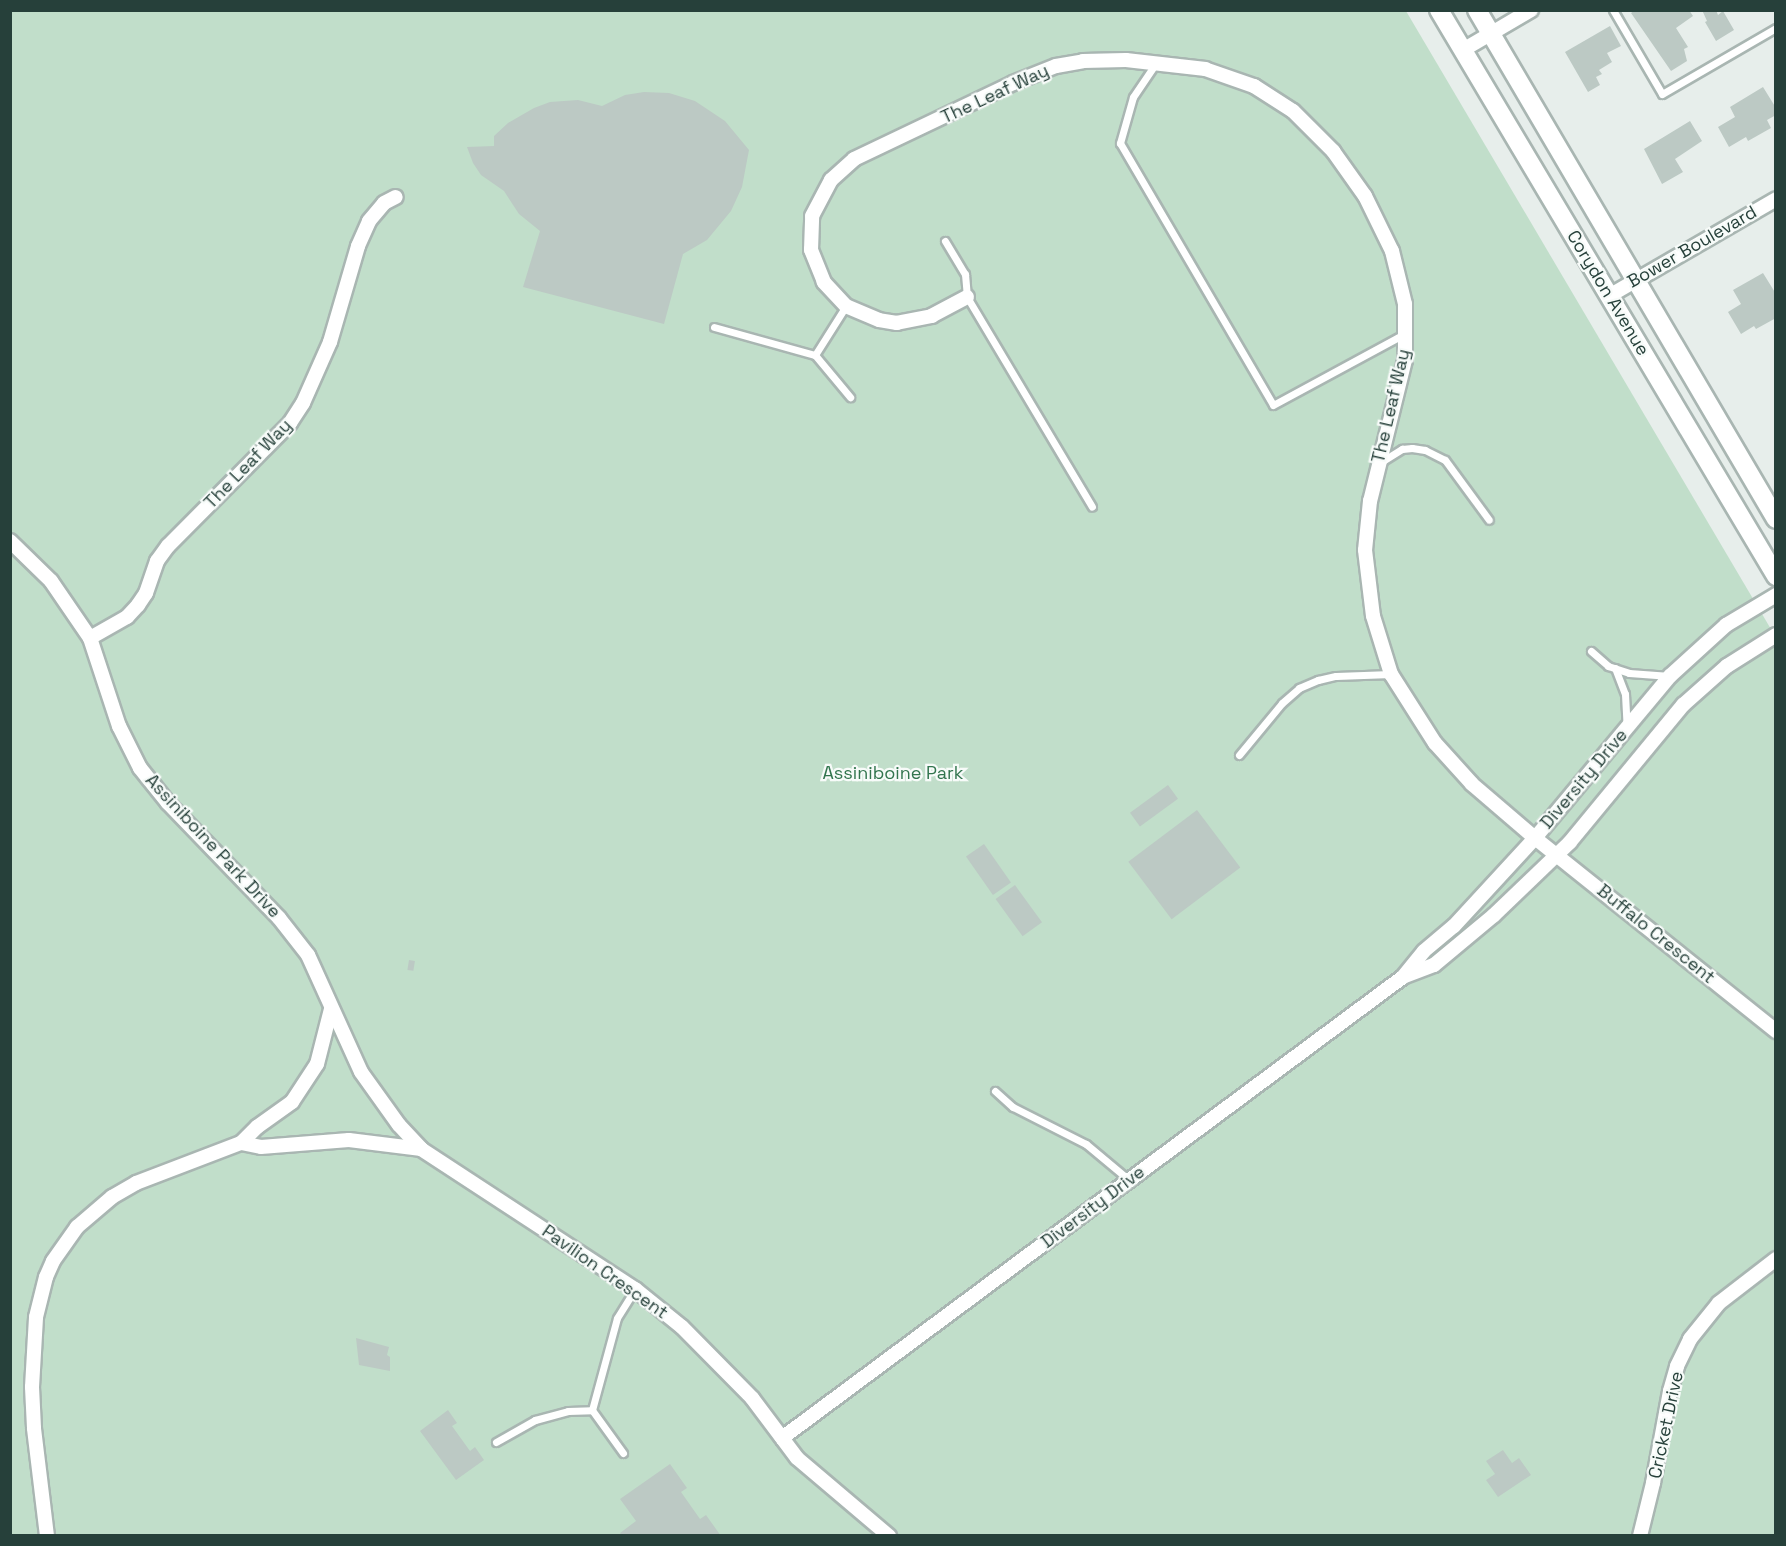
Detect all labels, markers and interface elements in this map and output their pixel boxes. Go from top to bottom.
street label: The Leaf Way [938,60,1052,128]
street label: Bower Boulevard [1624,201,1760,293]
street label: Corydon Avenue [1562,226,1654,360]
street label: The Leaf Way [1367,347,1415,465]
street label: The Leaf Way [200,415,296,513]
street label: Diversity Drive [1536,725,1632,833]
park label: Assiniboine Park [822,762,964,784]
street label: Assiniboine Park Drive [141,770,285,922]
street label: Buffalo Crescent [1593,880,1719,988]
street label: Diversity Drive [1037,1161,1149,1253]
street label: Pavilion Crescent [538,1220,672,1324]
street label: Cricket Drive [1644,1369,1688,1481]

